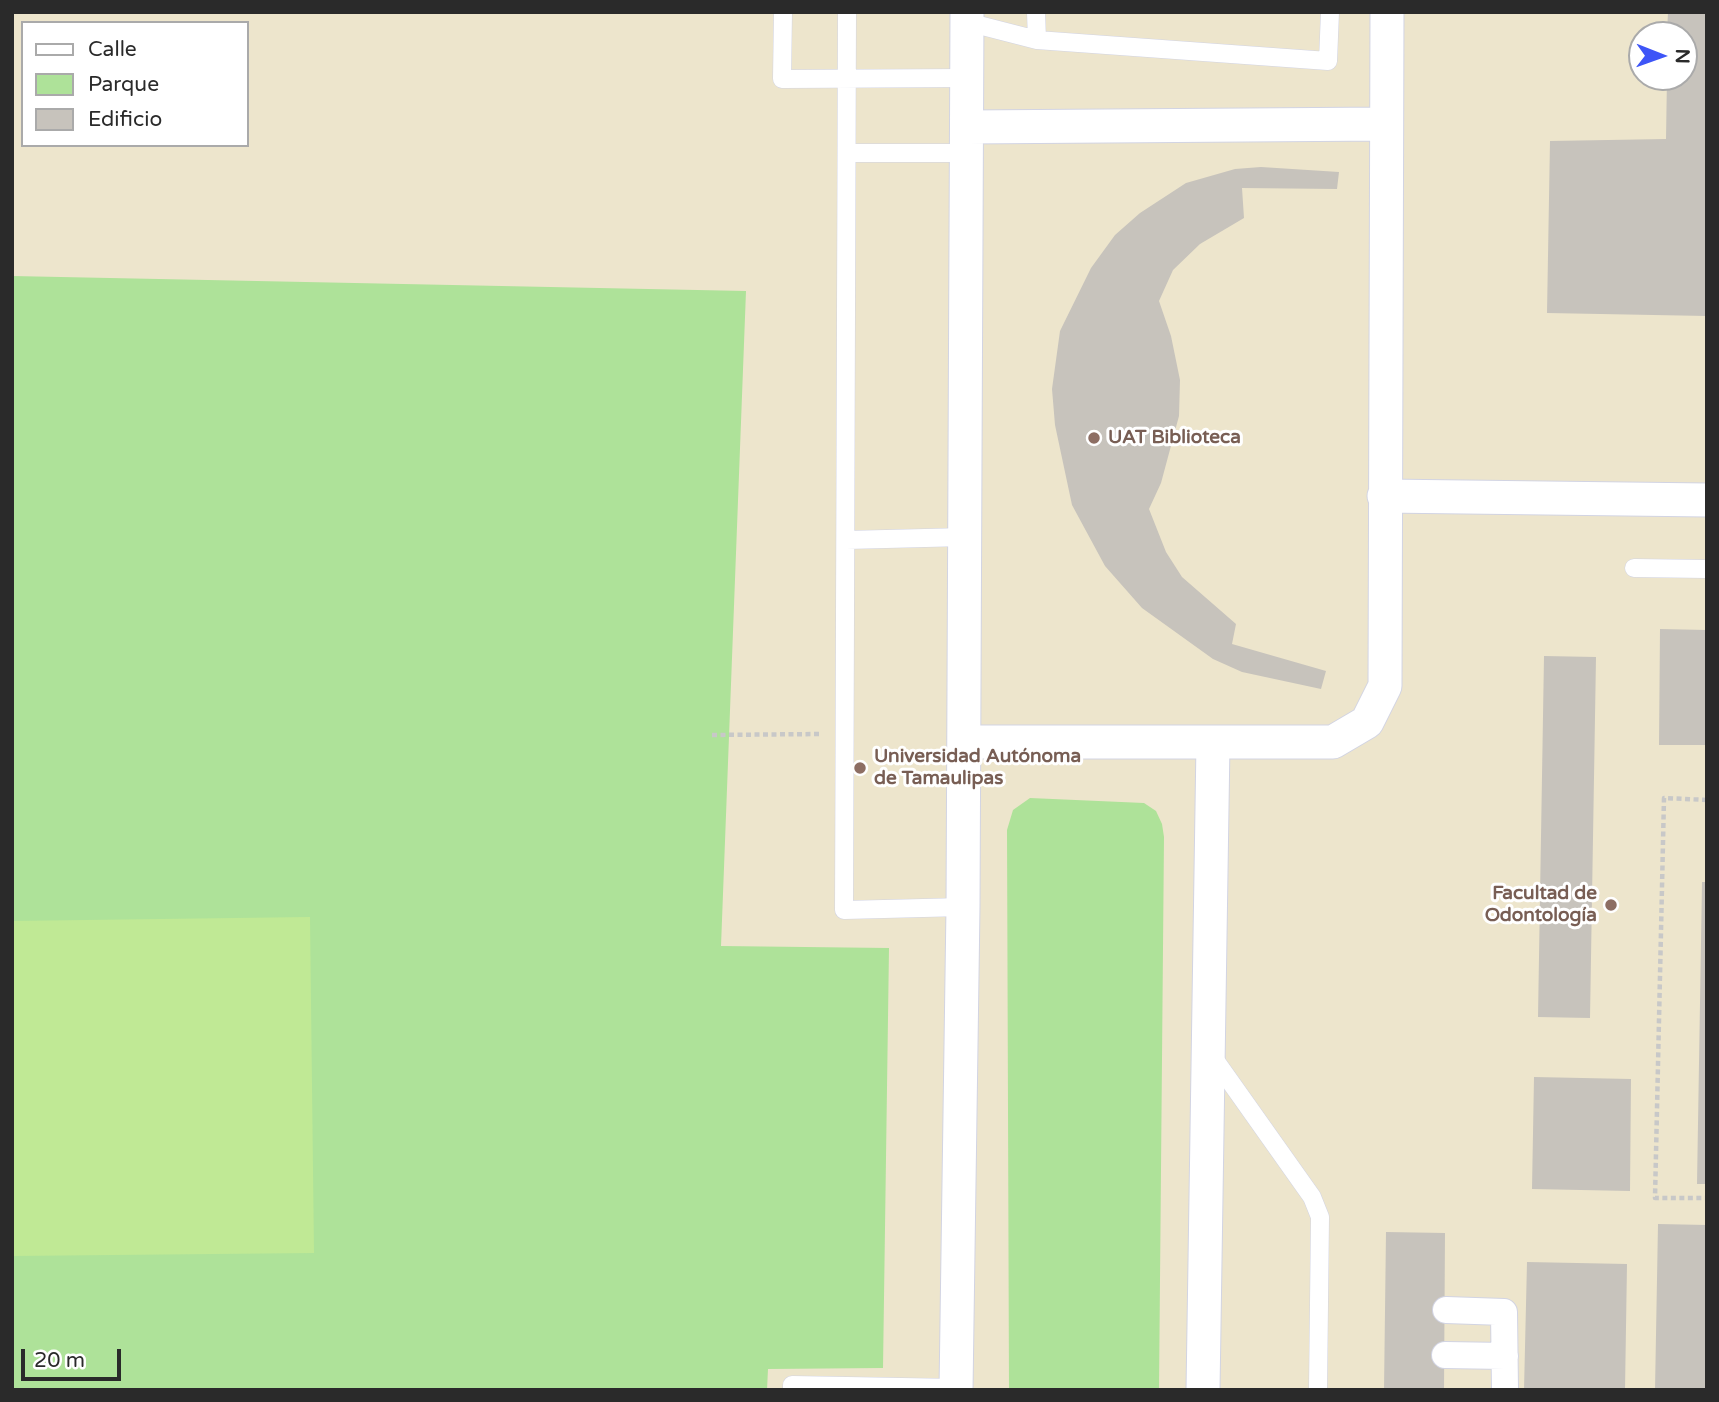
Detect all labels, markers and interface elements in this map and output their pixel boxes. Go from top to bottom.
legend [21,21,248,147]
north arrow [1628,21,1698,91]
text: Calle [88,37,137,62]
text: N [1671,49,1693,64]
text: Parque [88,72,159,97]
text: Edificio [88,107,162,132]
place label: UAT Biblioteca [1108,427,1241,449]
marker: UAT Biblioteca [1086,430,1102,446]
place label: Universidad Autónoma de Tamaulipas [874,746,1081,790]
marker: Universidad Autónoma de Tamaulipas [852,760,868,776]
place label: Facultad de Odontología [1485,883,1597,927]
marker: Facultad de Odontología [1603,897,1619,913]
scale bar [24,1336,124,1380]
text: 20 m [34,1348,85,1373]

